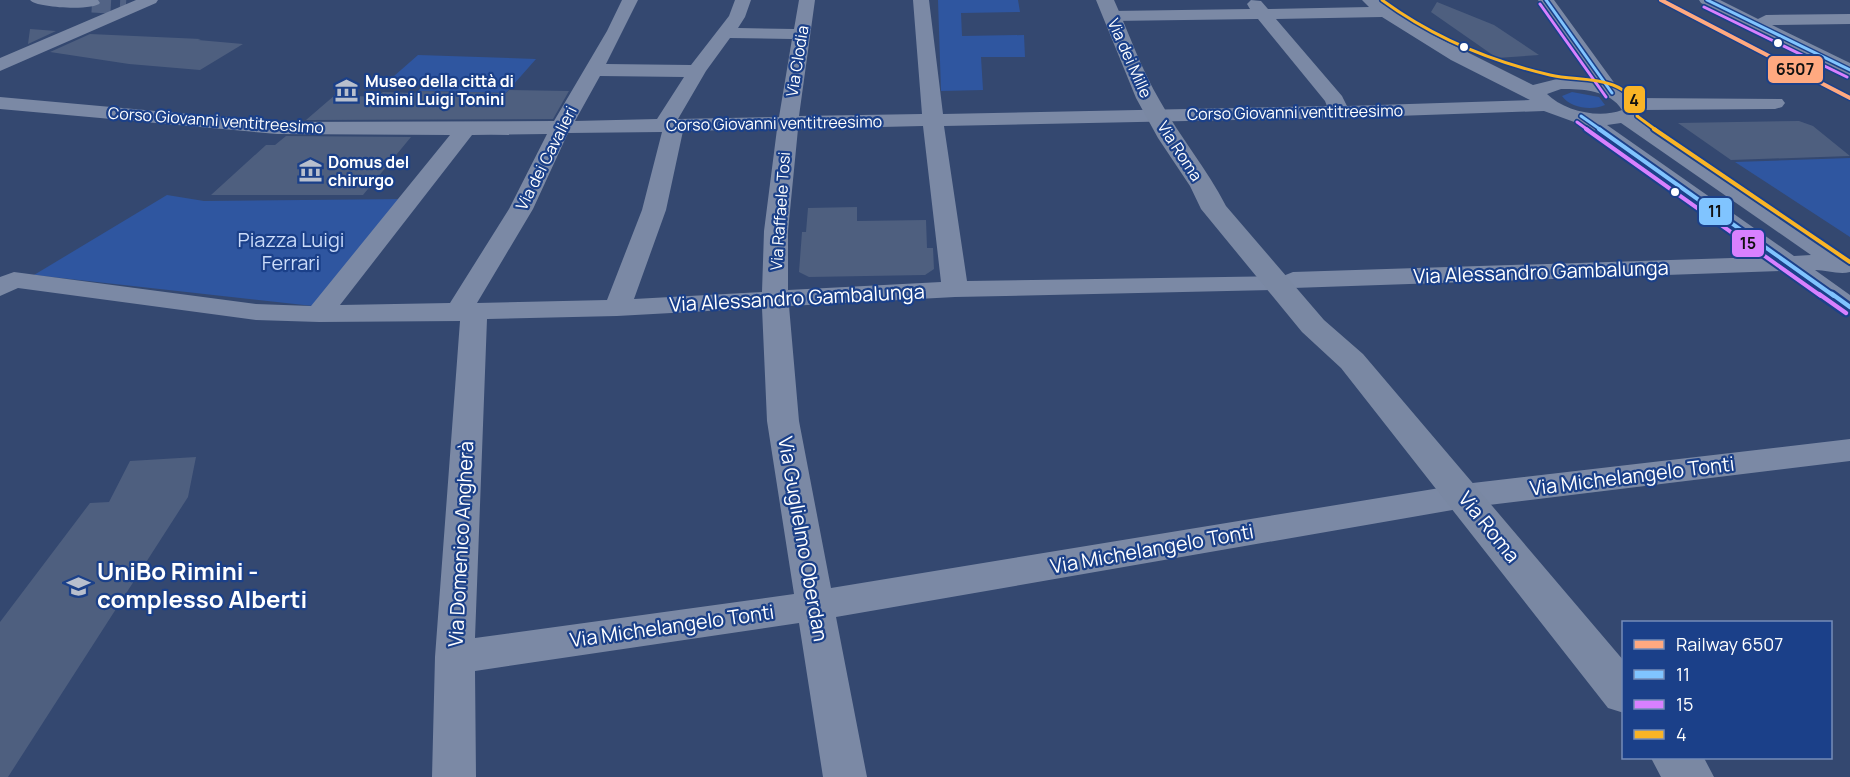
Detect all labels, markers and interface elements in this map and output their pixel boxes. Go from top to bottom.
street label: Via dei Mille [1103,15,1157,101]
street label: Via Clodia [781,24,813,98]
unlabelled marker [1772,37,1784,49]
unlabelled marker [1458,41,1470,53]
line badge: 6507 [1767,55,1824,84]
text: 6507 [1776,58,1814,80]
place label: Museo della città di Rimini Luigi Tonini [365,70,514,110]
museum icon: Museo della città di Rimini Luigi Tonini [334,77,360,103]
line badge: 4 [1623,85,1646,114]
text: 4 [1629,89,1639,111]
street label: Corso Giovanni ventitreesimo [1187,99,1403,125]
street label: Corso Giovanni ventitreesimo [107,101,325,139]
street label: Via dei Cavalieri [510,102,582,214]
street label: Corso Giovanni ventitreesimo [666,110,882,136]
street label: Via Roma [1152,117,1208,185]
place label: Domus del chirurgo [328,151,409,191]
street label: Via Raffaele Tosi [765,151,795,271]
museum icon: Domus del chirurgo [297,158,323,184]
unlabelled marker [1669,186,1681,198]
line badge: 11 [1698,197,1733,226]
text: 11 [1708,200,1722,222]
park label: Piazza Luigi Ferrari [238,226,344,276]
line badge: 15 [1731,229,1765,258]
text: 15 [1740,232,1756,254]
street label: Via Alessandro Gambalunga [1413,254,1669,289]
street label: Via Alessandro Gambalunga [669,277,925,318]
street label: Via Guglielmo Oberdan [772,434,835,643]
street label: Via Domenico Angherà [442,440,479,648]
street label: Via Michelangelo Tonti [1528,450,1736,501]
street label: Via Roma [1452,486,1526,568]
street label: Via Michelangelo Tonti [1048,517,1256,580]
place label: UniBo Rimini - complesso Alberti [97,554,307,615]
school or university icon: UniBo Rimini - complesso Alberti [66,573,92,599]
street label: Via Michelangelo Tonti [568,598,776,653]
legend [1622,621,1832,759]
text: Railway 6507 [1676,632,1783,656]
text: 11 [1676,662,1690,686]
text: 15 [1676,692,1693,716]
text: 4 [1676,722,1687,746]

